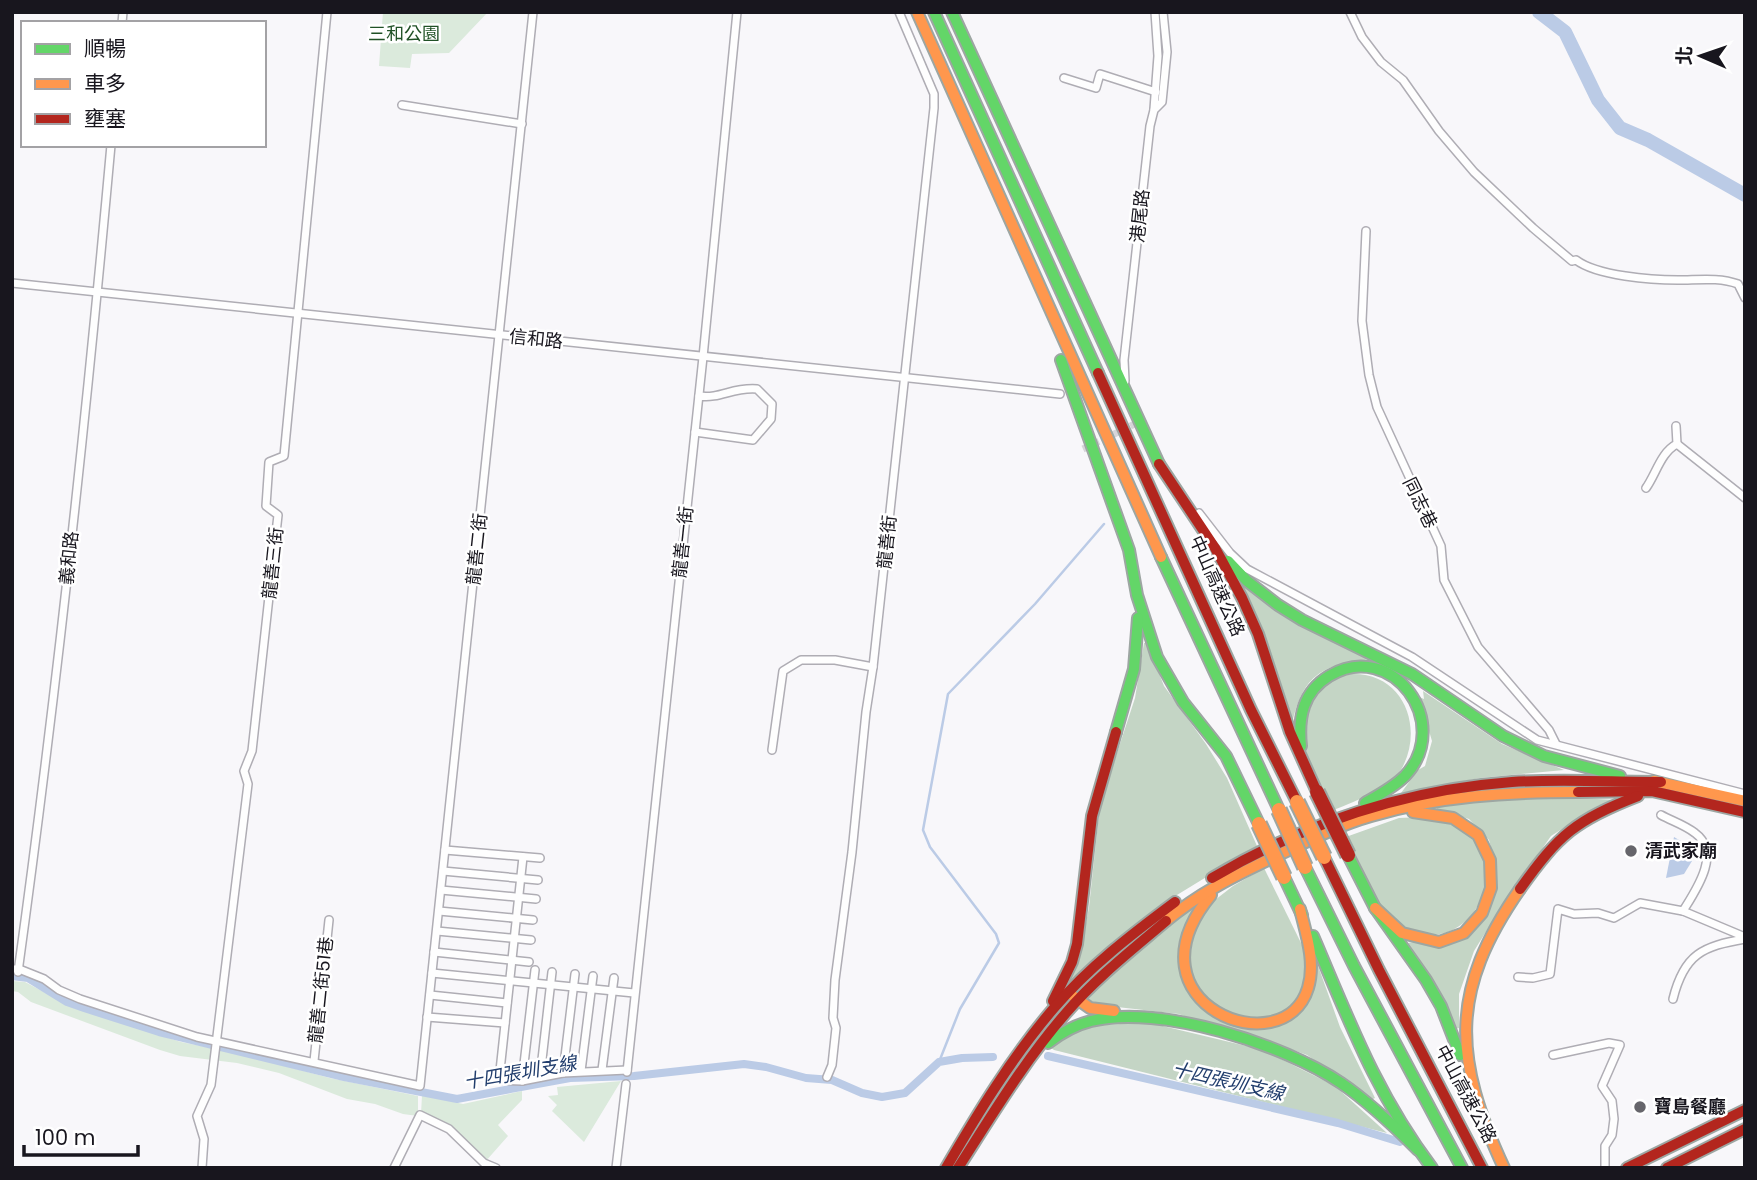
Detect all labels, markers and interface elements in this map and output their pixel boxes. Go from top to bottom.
legend [21,21,266,147]
park label: 三和公園 [368,21,440,46]
north arrow [1666,21,1736,91]
text: 順暢 [84,34,126,63]
text: 北 [1671,45,1698,65]
text: 車多 [84,69,126,98]
text: 壅塞 [84,104,126,133]
street label: 港尾路 [1124,188,1155,244]
street label: 信和路 [508,323,564,354]
street label: 同志巷 [1397,473,1444,533]
street label: 龍善一街 [666,505,699,579]
street label: 龍善二街 [460,512,493,586]
street label: 龍善街 [871,514,902,570]
street label: 龍善三街 [256,526,289,600]
street label: 義和路 [53,530,84,586]
street label: 中山高速公路 [1184,531,1251,640]
place label: 清武家廟 [1645,838,1717,863]
marker: 清武家廟 [1623,843,1639,859]
street label: 龍善二街51巷 [302,935,339,1045]
street label: 中山高速公路 [1430,1040,1503,1147]
water label: 十四張圳支線 [462,1049,581,1096]
water label: 十四張圳支線 [1169,1056,1288,1108]
place label: 寶島餐廳 [1654,1094,1726,1119]
marker: 寶島餐廳 [1632,1099,1648,1115]
scale bar [24,1114,138,1158]
text: 100 m [35,1123,95,1152]

